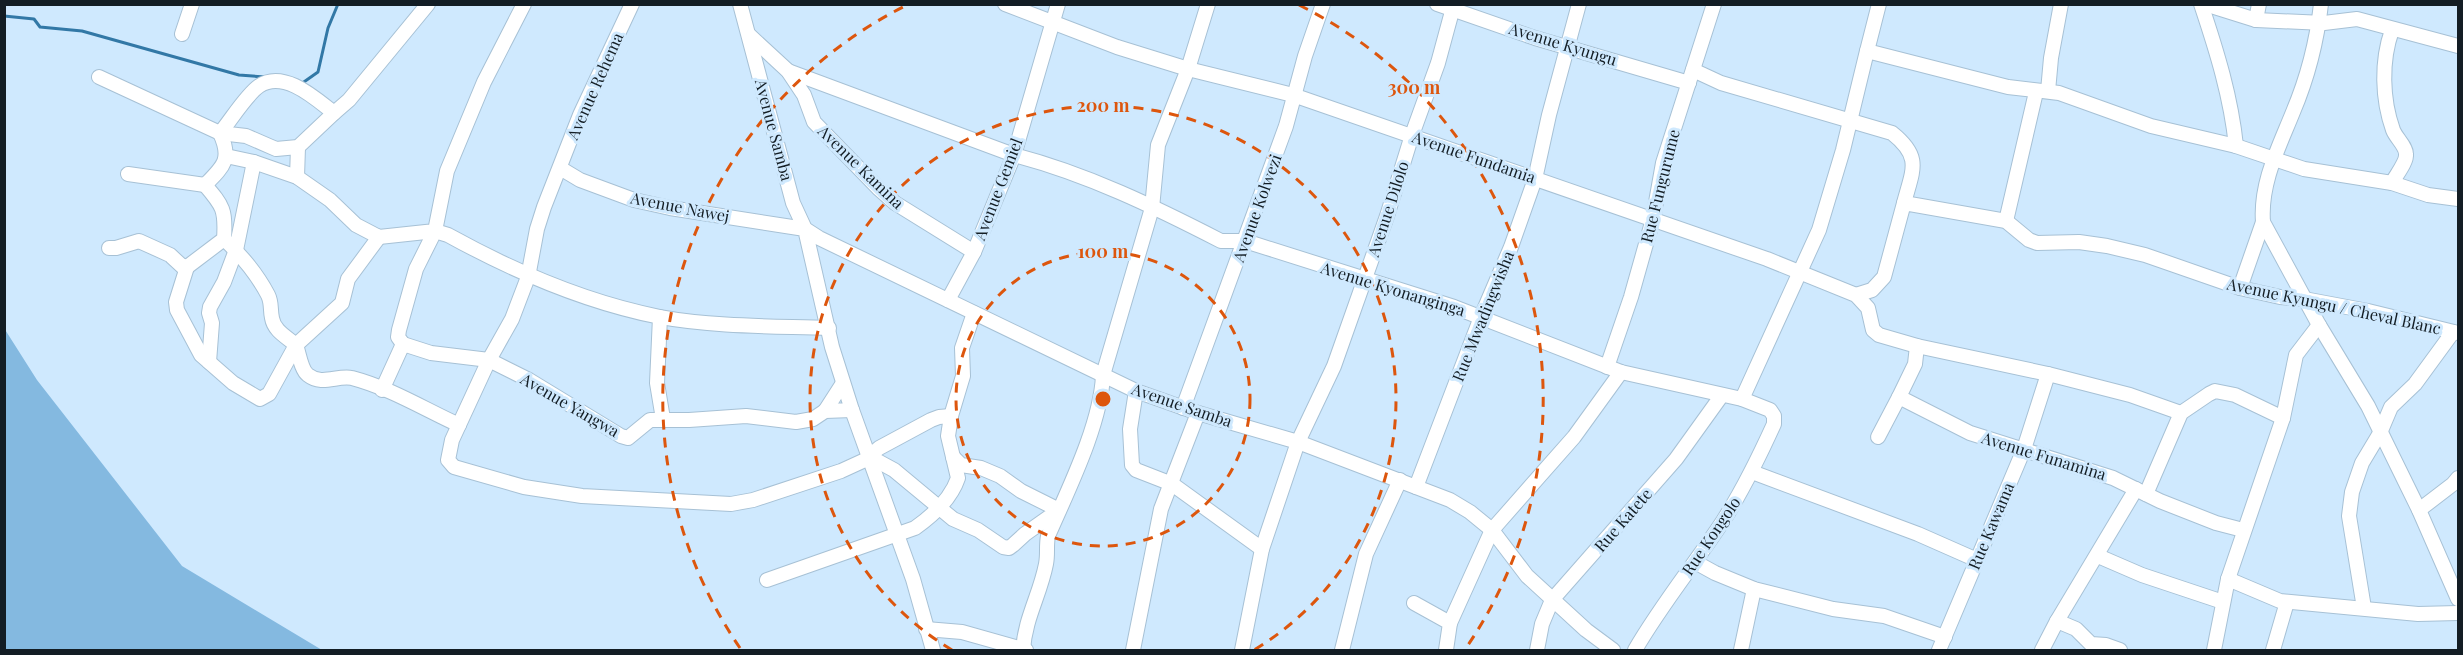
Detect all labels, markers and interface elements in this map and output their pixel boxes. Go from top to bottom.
street label: Avenue Kyungu [1506,17,1620,70]
street label: Avenue Rehema [561,29,628,143]
text: 300 m [1388,75,1441,99]
street label: Avenue Samba [751,76,798,183]
text: 200 m [1076,93,1130,117]
street label: Avenue Kamina [813,120,909,213]
street label: Avenue Fundamia [1409,125,1539,187]
street label: Rue Fungurume [1635,127,1684,245]
street label: Avenue Gemiel [968,134,1027,244]
street label: Avenue Kolwezi [1227,151,1286,265]
street label: Avenue Dilolo [1362,158,1413,260]
street label: Avenue Nawej [628,186,731,226]
text: 100 m [1078,239,1129,263]
street label: Rue Mwadingwisha [1447,247,1518,384]
street label: Avenue Kyonanginga [1318,256,1468,320]
street label: Avenue Kyungu / Cheval Blanc [2224,272,2443,338]
street label: Avenue Yangwa [516,367,623,441]
street label: Avenue Samba [1128,377,1235,431]
centre of rings [1093,389,1113,409]
street label: Avenue Funamina [1978,426,2109,484]
street label: Rue Kawama [1963,479,2018,572]
street label: Rue Katete [1589,483,1656,556]
street label: Rue Kongolo [1677,492,1745,579]

